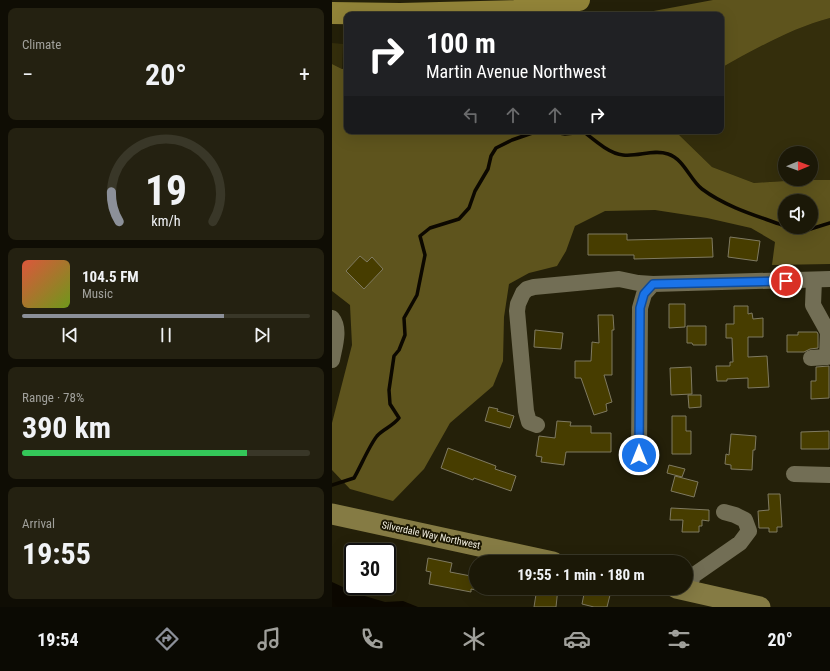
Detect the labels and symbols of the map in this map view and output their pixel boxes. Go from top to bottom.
north arrow [778,146,818,186]
pin [769,264,803,298]
position arrow [618,434,660,476]
street label: Silverdale Way Northwest [381,519,481,551]
speed limit sign: 30 [344,543,396,595]

